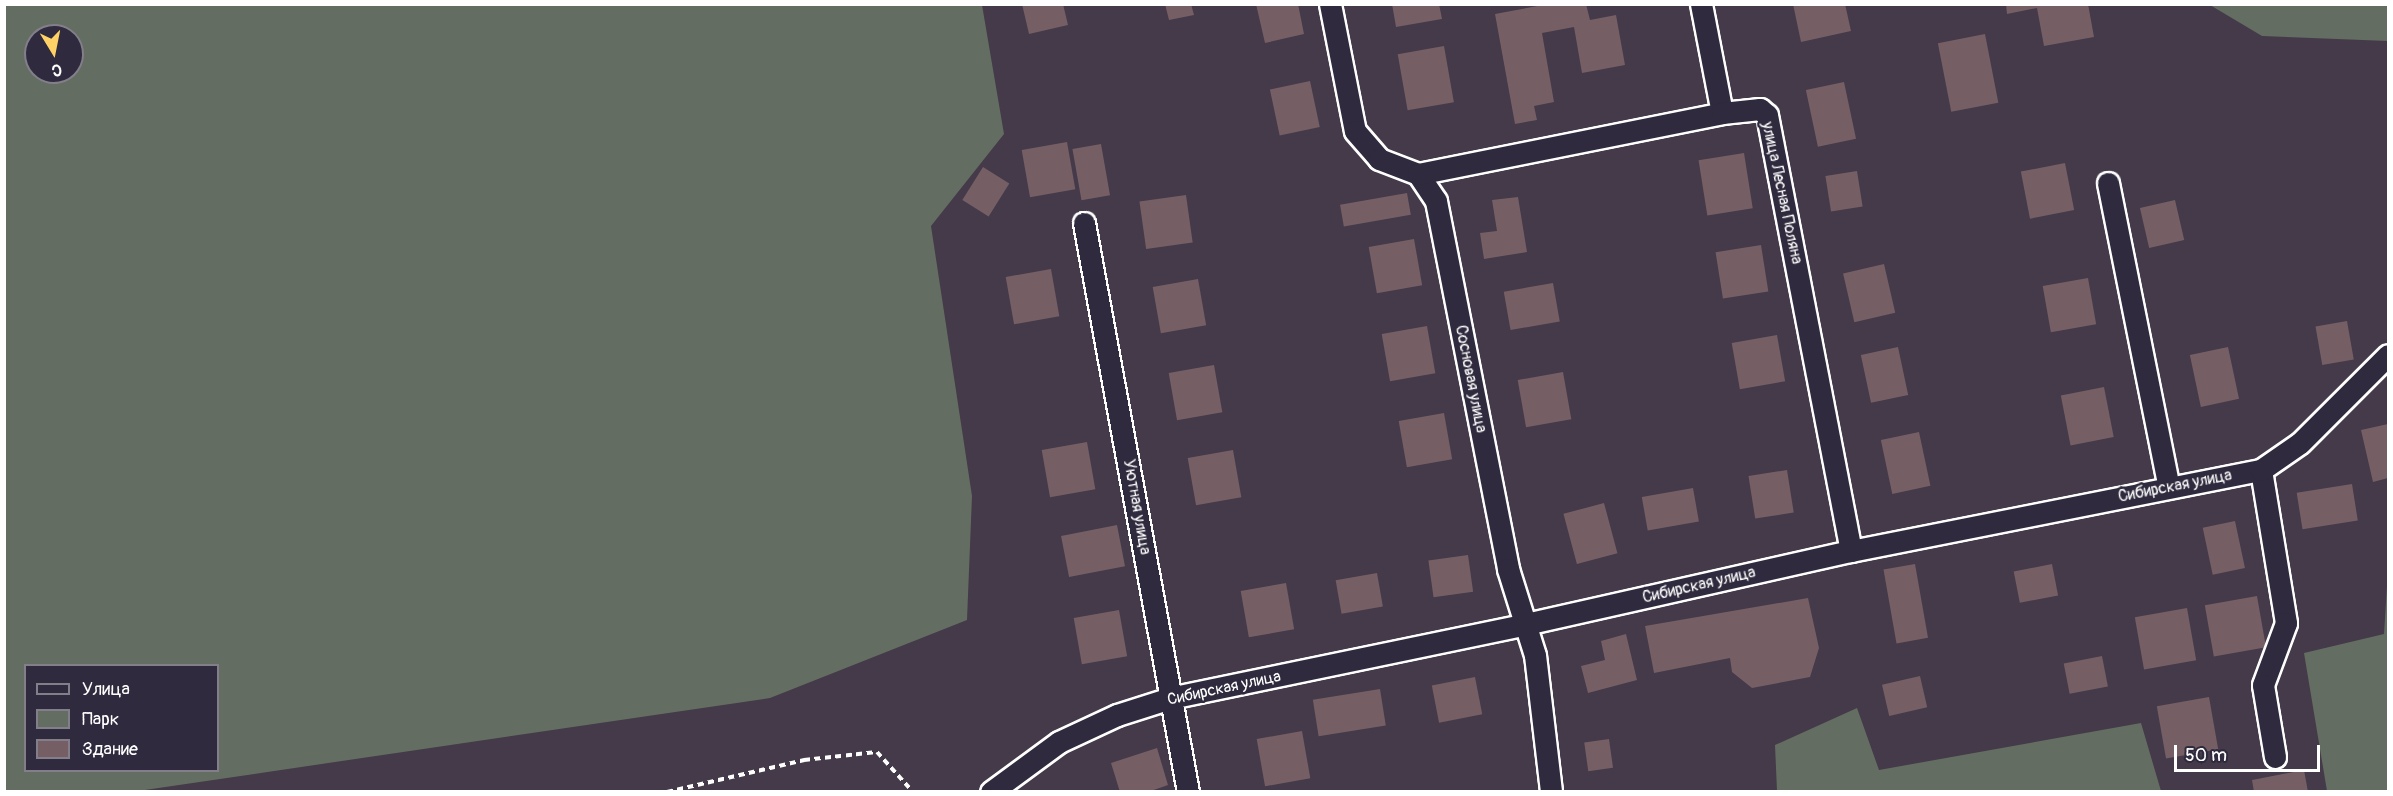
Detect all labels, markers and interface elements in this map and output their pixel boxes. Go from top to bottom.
north arrow [24,24,84,84]
text: С [50,59,63,80]
street label: улица Лесная Поляна [1758,120,1806,266]
street label: Сосновая улица [1451,324,1491,434]
street label: Уютная улица [1119,458,1155,556]
street label: Сибирская улица [2116,466,2234,506]
street label: Сибирская улица [1641,563,1757,607]
legend [24,664,219,772]
street label: Сибирская улица [1166,667,1282,709]
text: Улица [82,678,130,701]
text: Парк [82,708,119,731]
scale bar [2177,733,2322,771]
text: Здание [82,738,138,761]
text: 50 m [2185,744,2227,767]

